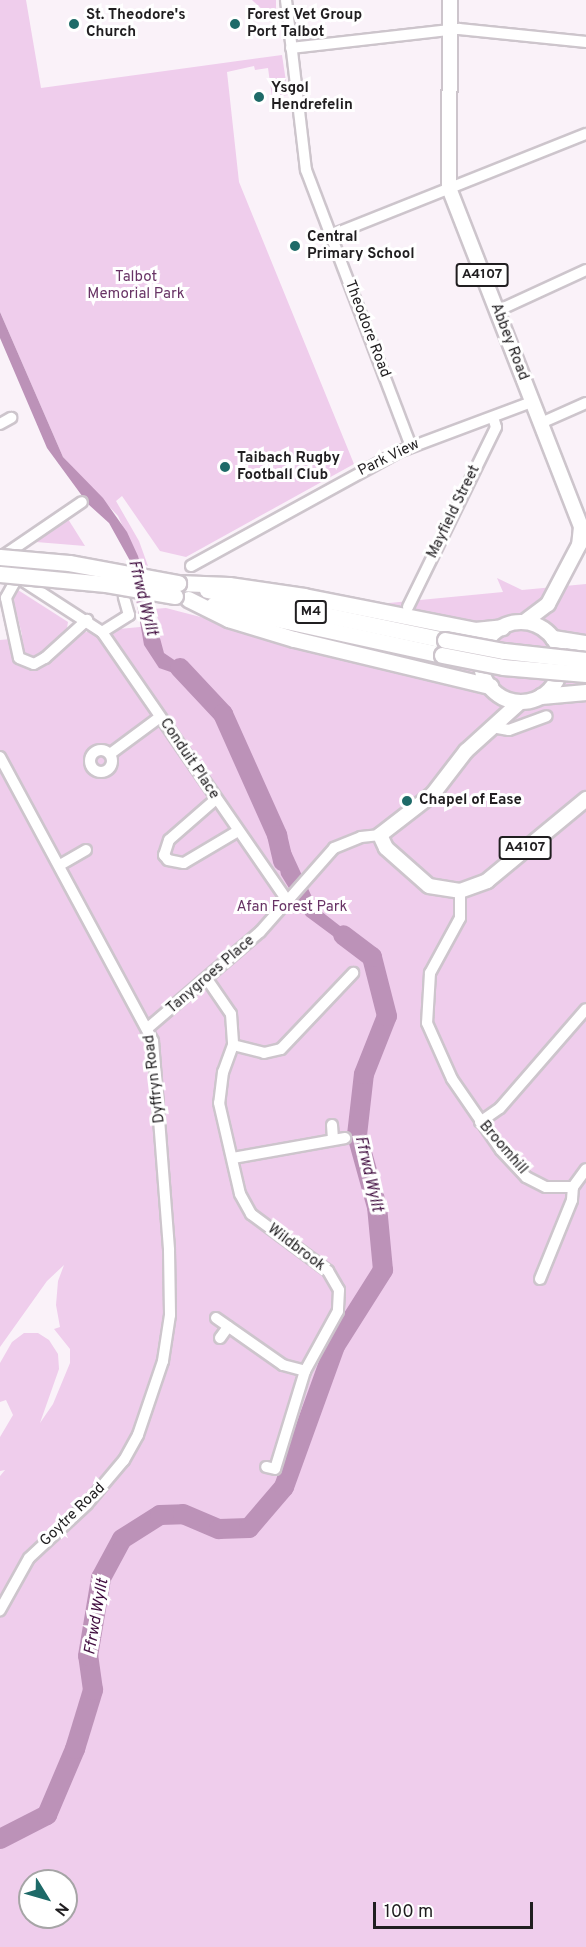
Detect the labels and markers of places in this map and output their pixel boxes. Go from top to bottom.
place label: St. Theodore's Church [86,6,186,41]
place label: Forest Vet Group Port Talbot [247,6,363,41]
marker: St. Theodore's Church [67,17,81,31]
marker: Forest Vet Group Port Talbot [228,17,242,31]
place label: Ysgol Hendrefelin [271,79,353,114]
marker: Ysgol Hendrefelin [252,90,266,104]
place label: Central Primary School [307,228,415,263]
marker: Central Primary School [288,239,302,253]
place label: Taibach Rugby Football Club [237,449,340,484]
marker: Taibach Rugby Football Club [218,460,232,474]
place label: Chapel of Ease [419,792,522,810]
marker: Chapel of Ease [400,794,414,808]

